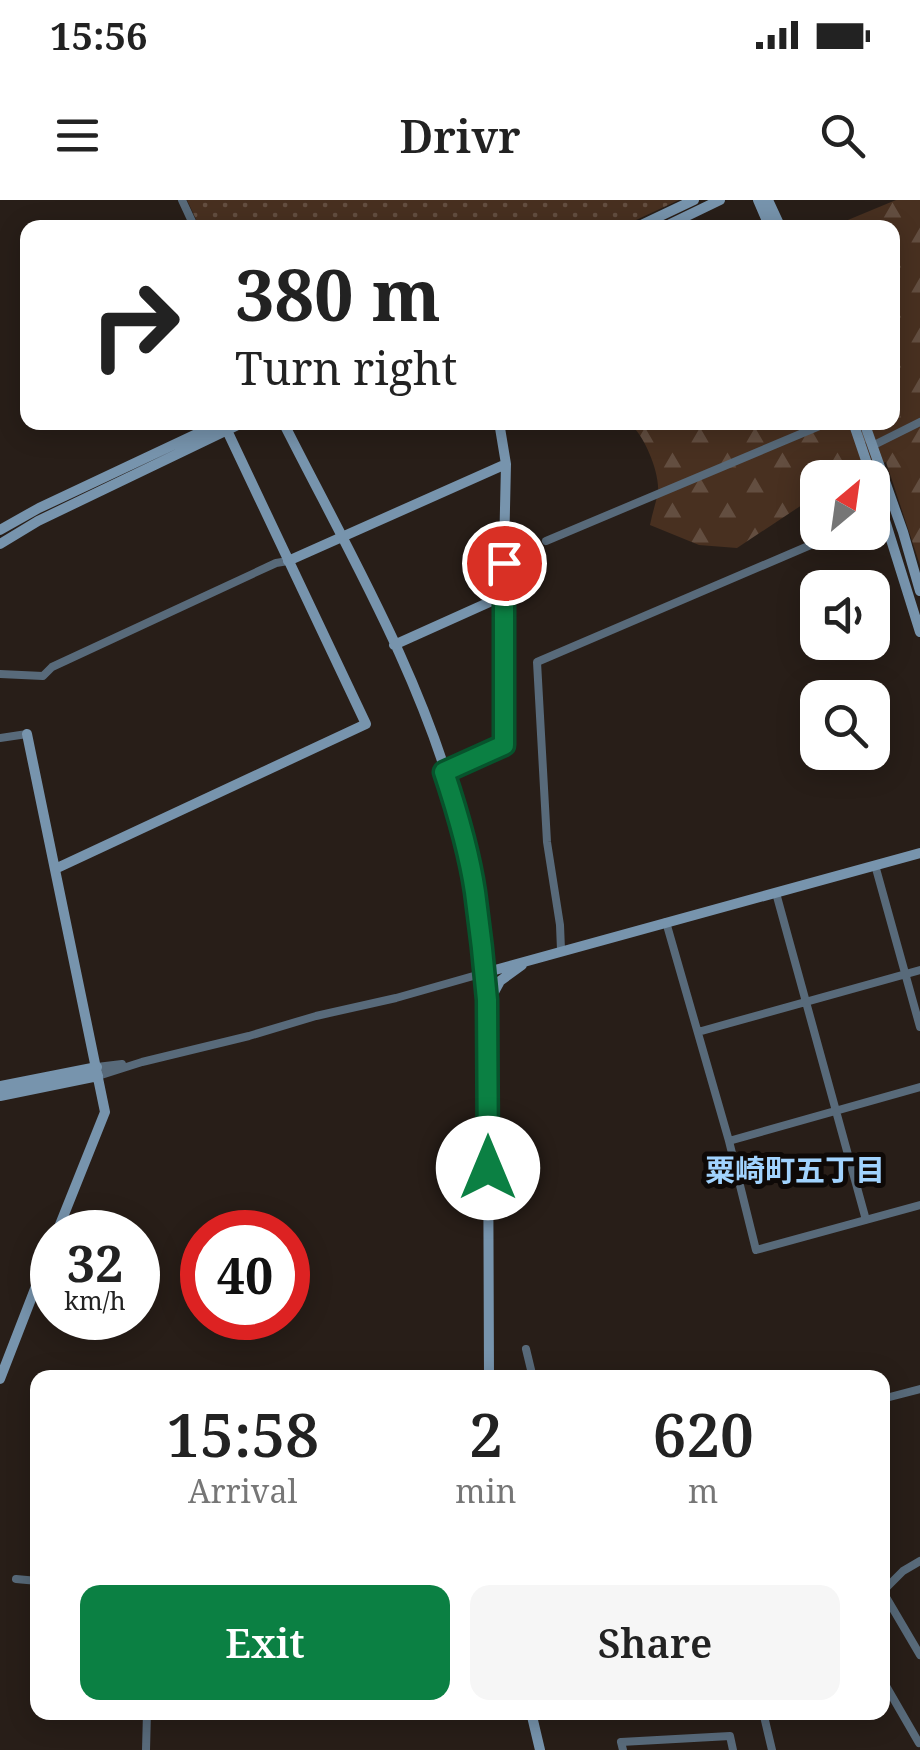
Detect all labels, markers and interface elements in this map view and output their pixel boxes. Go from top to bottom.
text: 15:56 [50,9,147,61]
text: Drivr [399,105,521,166]
icon: menu [50,108,105,163]
icon: search [815,108,870,163]
text: 380 m [235,246,441,342]
icon: right [70,260,200,390]
text: Turn right [235,337,457,398]
north arrow [800,460,890,550]
map controls [800,460,890,770]
pin [462,521,547,606]
icon: arrive [477,536,532,591]
button: sound [800,570,890,660]
button: search [800,680,890,770]
position arrow [436,1116,540,1220]
district label: 粟崎町五丁目 [705,1149,885,1190]
speed limit sign: 40 [180,1210,310,1340]
text: 32 [67,1229,123,1297]
text: km/h [64,1283,126,1317]
text: 15:58 [166,1393,319,1475]
text: 2 [469,1393,503,1475]
text: 620 [653,1393,754,1475]
text: Arrival [188,1469,297,1512]
text: min [455,1469,516,1512]
text: m [688,1469,718,1512]
button: Exit [80,1585,450,1700]
button: Share [470,1585,840,1700]

